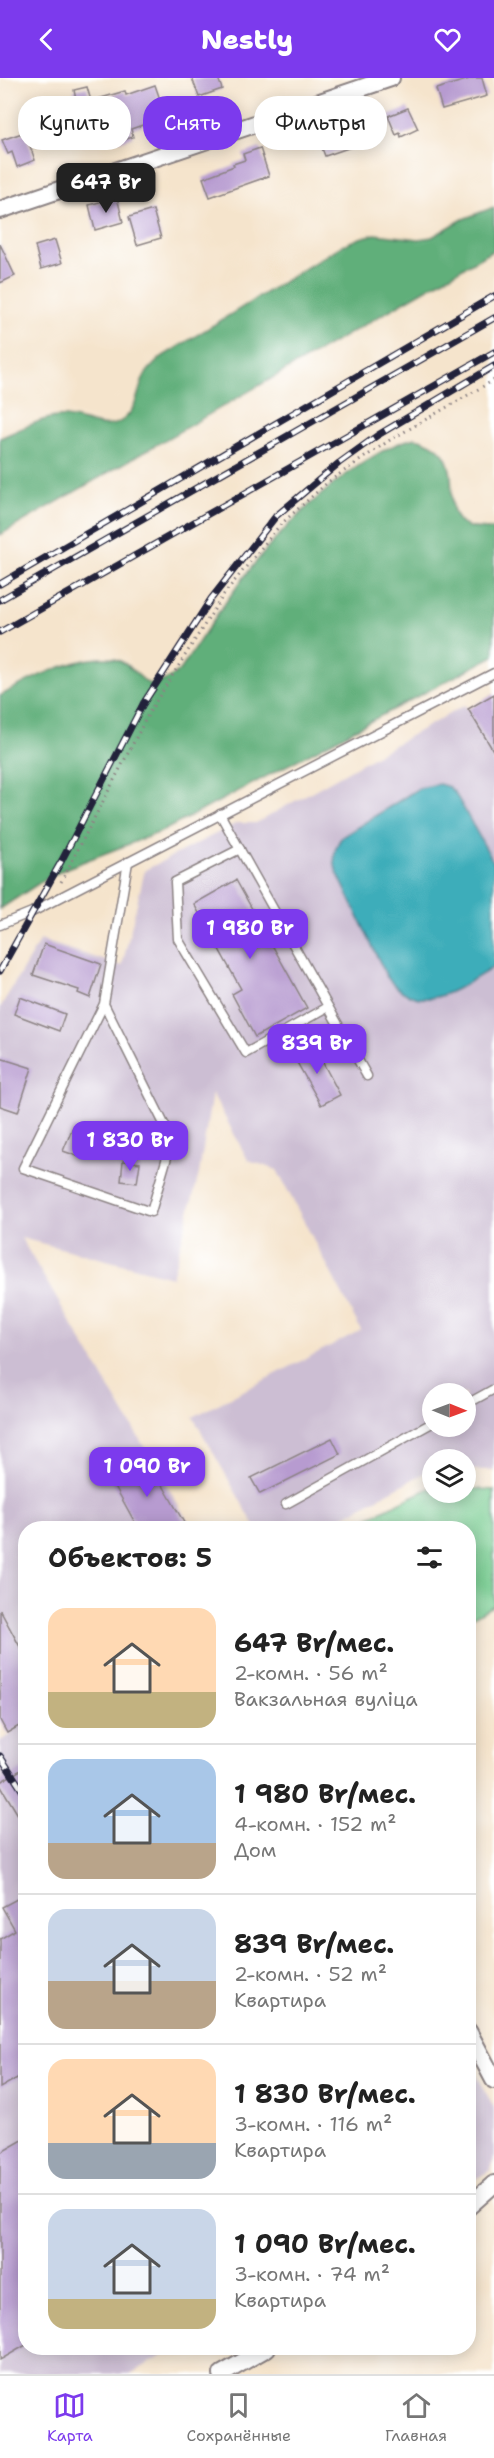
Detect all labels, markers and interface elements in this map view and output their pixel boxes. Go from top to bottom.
text: Nestly [201,21,293,58]
icon: back [30,23,63,56]
icon: heart [431,23,464,56]
chip: Купить [18,96,131,150]
chip: Снять [143,96,242,150]
chip: Фильтры [254,96,387,150]
pin: 647 Br [57,163,155,214]
text: 647 Br [70,169,142,195]
pin: 1 980 Br [188,909,312,960]
text: 1 980 Br [206,915,294,941]
pin: 839 Br [268,1024,366,1075]
text: 839 Br [281,1030,353,1056]
pin: 1 830 Br [68,1121,192,1172]
text: 1 830 Br [86,1127,174,1153]
north arrow [422,1383,476,1437]
map controls [422,1383,476,1503]
pin: 1 090 Br [85,1447,209,1498]
button: layers [422,1449,476,1503]
text: 1 090 Br [103,1453,191,1479]
text: Объектов: 5 [48,1540,212,1575]
icon: filters [413,1541,446,1574]
text: 647 Br/мес. [234,1625,394,1660]
icon: home [96,1632,168,1704]
text: 2-комн. · 56 m² [234,1660,388,1686]
text: Вакзальная вуліца [234,1686,418,1712]
text: 1 980 Br/мес. [234,1776,416,1811]
icon: home [96,1783,168,1855]
text: 4-комн. · 152 m² [234,1811,396,1837]
text: Дом [234,1837,276,1863]
text: 839 Br/мес. [234,1926,394,1961]
icon: home [96,1933,168,2005]
text: 2-комн. · 52 m² [234,1961,387,1987]
text: Квартира [234,1987,326,2013]
text: 1 830 Br/мес. [234,2076,416,2111]
icon: home [96,2083,168,2155]
text: 3-комн. · 116 m² [234,2111,392,2137]
text: Квартира [234,2137,326,2163]
text: 1 090 Br/мес. [234,2226,416,2261]
icon: home [96,2233,168,2305]
text: 3-комн. · 74 m² [234,2261,390,2287]
text: Квартира [234,2287,326,2313]
tab: Карта [47,2389,93,2446]
tab: Сохранённые [187,2389,291,2446]
tab: Главная [385,2389,447,2446]

